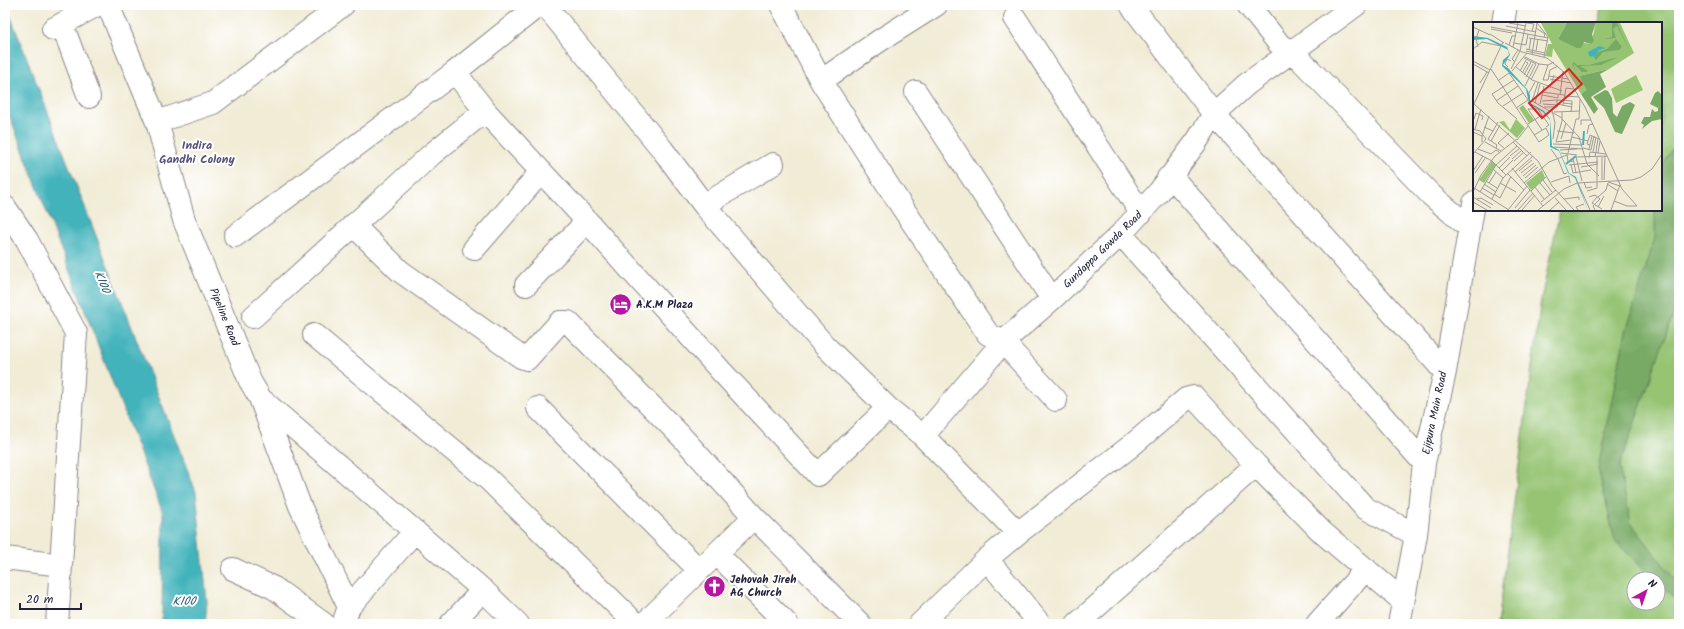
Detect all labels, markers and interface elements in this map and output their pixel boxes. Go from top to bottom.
inset map [1473,22,1662,211]
district label: Indira Gandhi Colony [159,136,235,169]
street label: Gundappa Gowda Road [1059,207,1147,293]
water label: K100 [89,268,116,298]
street label: Pipeline Road [204,285,244,349]
hotel icon: A.K.M Plaza [608,292,634,318]
place label: A.K.M Plaza [636,296,693,314]
street label: Ejipura Main Road [1417,369,1453,456]
place label: Jehovah Jireh AG Church [730,571,796,602]
north arrow [1626,571,1666,611]
church icon: Jehovah Jireh AG Church [702,573,728,599]
text: N [1643,575,1660,593]
scale bar [20,585,81,611]
text: 20 m [26,590,54,609]
water label: K100 [173,592,197,611]

